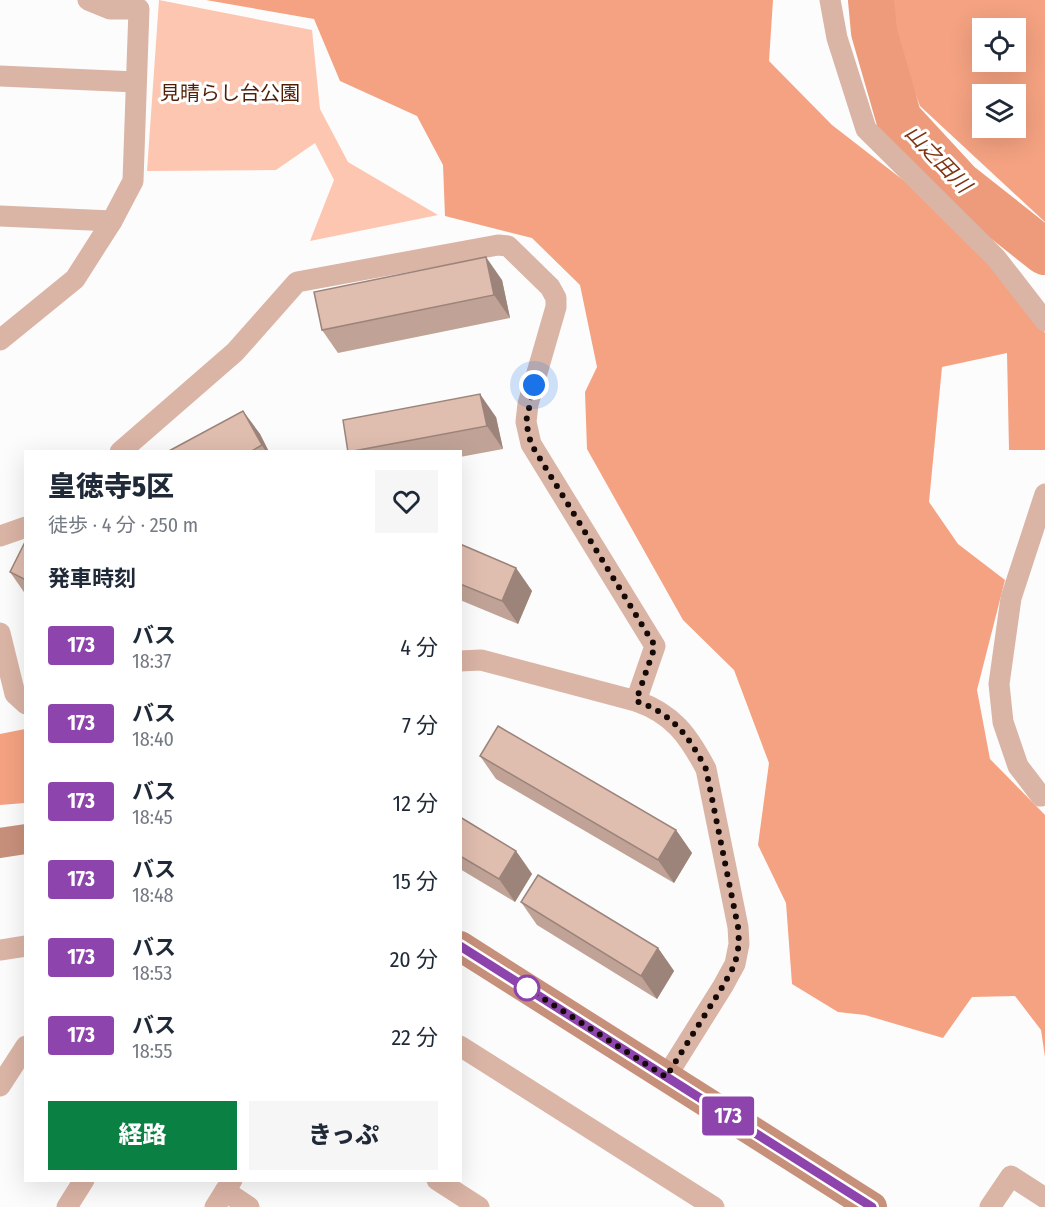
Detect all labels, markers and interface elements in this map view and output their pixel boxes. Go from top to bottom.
map controls [972,18,1026,138]
button: locate [972,18,1026,72]
park label: 見晴らし台公園 [160,81,300,105]
button: layers [972,84,1026,138]
water label: 山之田川 [899,120,978,200]
your location [519,370,549,400]
text: 皇徳寺5区 [48,470,174,503]
button: heart [375,470,438,533]
text: 徒歩 · 4 分 · 250 m [48,513,198,537]
text: 発車時刻 [48,565,136,592]
text: バス [132,622,176,649]
text: 173 [67,632,95,658]
text: 4 分 [400,634,438,661]
text: 18:37 [132,649,171,673]
text: バス [132,700,176,727]
text: 173 [67,710,95,736]
text: 7 分 [402,712,438,739]
text: 18:40 [132,727,174,751]
text: バス [132,778,176,805]
text: 173 [67,788,95,814]
text: 12 分 [393,790,438,817]
text: 18:45 [132,805,173,829]
text: バス [132,856,176,883]
text: 173 [67,866,95,892]
text: 15 分 [392,868,438,895]
text: 18:48 [132,883,174,907]
text: バス [132,934,176,961]
text: 173 [67,944,95,970]
text: 20 分 [390,946,438,973]
text: 18:53 [132,961,172,985]
unlabelled marker [514,975,540,1001]
text: バス [132,1012,176,1039]
text: 173 [67,1022,95,1048]
text: 22 分 [391,1024,438,1051]
text: 18:55 [132,1039,172,1063]
line badge: 173 [694,1096,762,1136]
button: 経路 [48,1101,237,1170]
button: きっぷ [249,1101,438,1170]
text: 173 [714,1103,742,1129]

